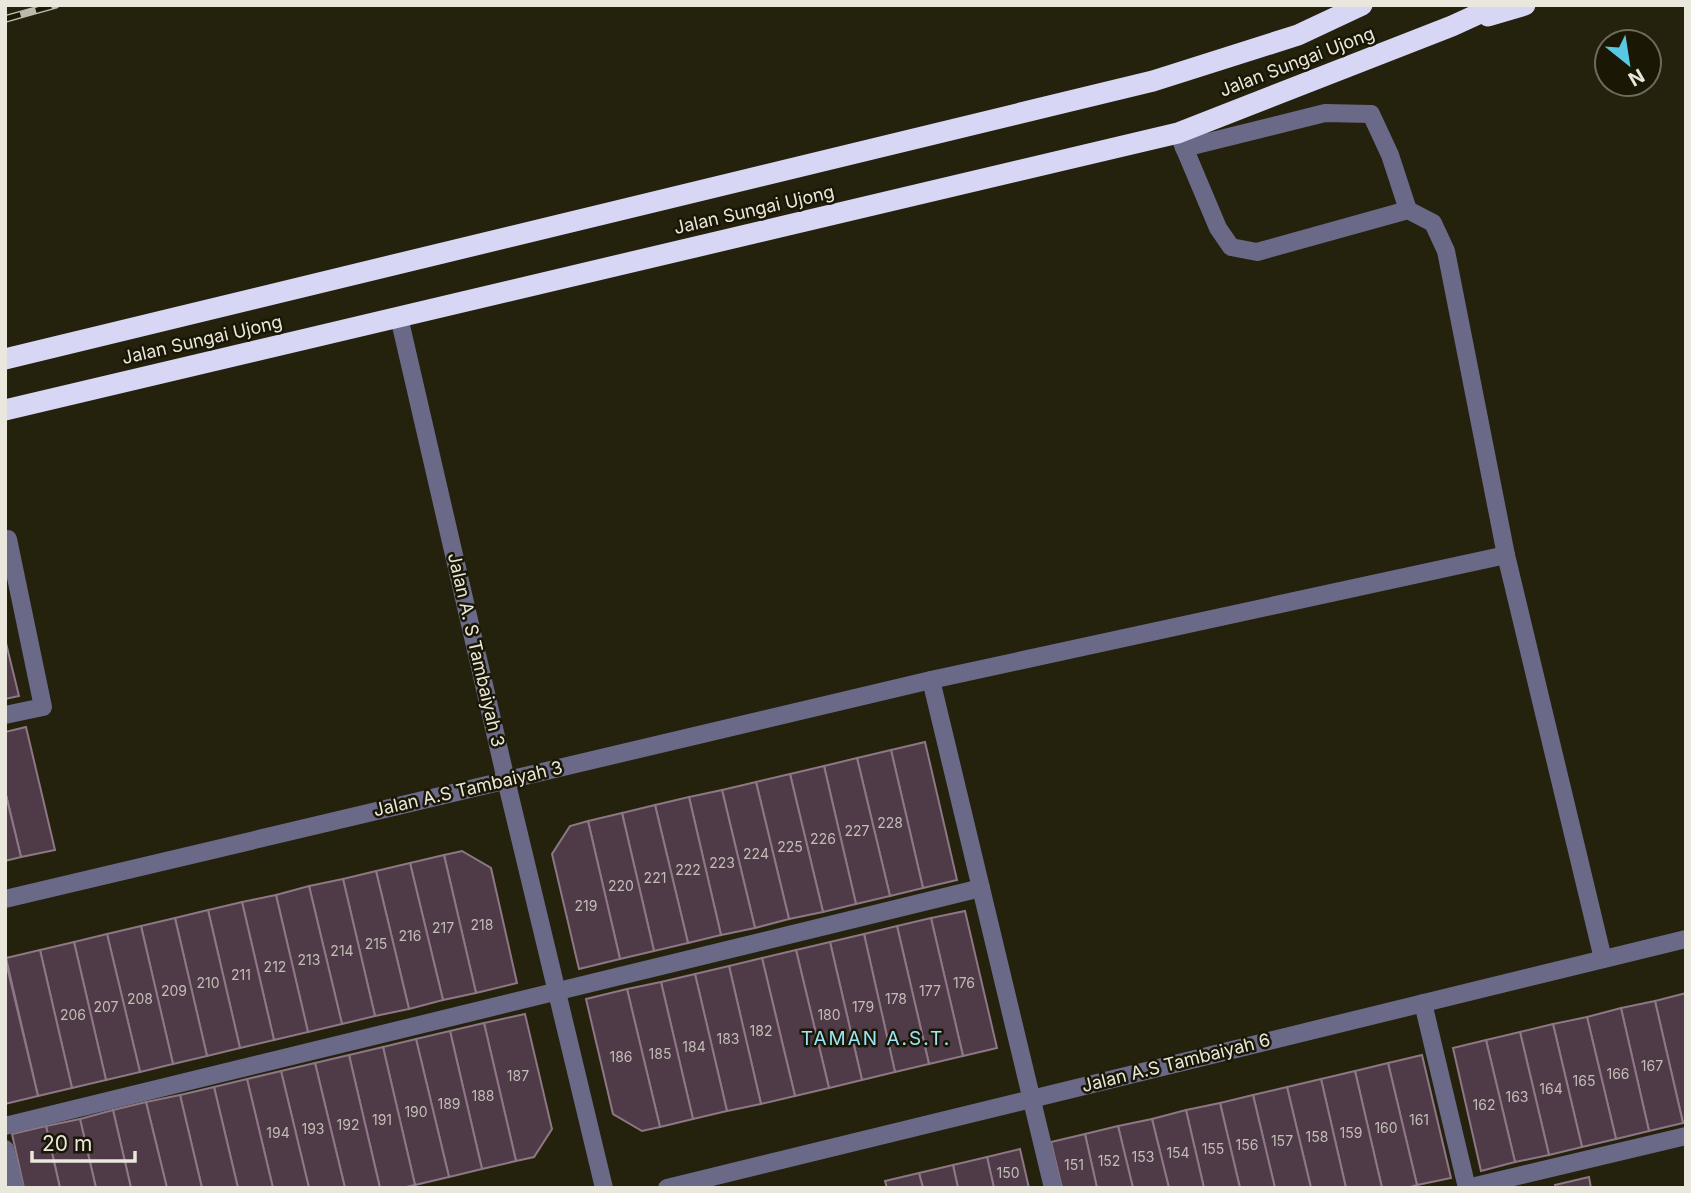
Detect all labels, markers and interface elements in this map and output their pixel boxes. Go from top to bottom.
street label: Jalan Sungai Ujong [1216,22,1377,101]
north arrow [1593,28,1663,98]
text: N [1624,64,1648,91]
street label: Jalan Sungai Ujong [672,181,836,238]
street label: Jalan Sungai Ujong [120,311,284,368]
street label: Jalan A. S Tambaiyah 3 [444,551,509,749]
street label: Jalan A.S Tambaiyah 3 [371,757,565,821]
house number: 228 [877,814,903,831]
house number: 227 [845,822,870,839]
house number: 226 [810,830,836,847]
house number: 225 [777,838,803,855]
house number: 224 [743,845,769,862]
house number: 223 [709,854,735,871]
house number: 222 [675,861,701,878]
house number: 221 [644,869,666,886]
house number: 220 [608,877,634,894]
house number: 219 [575,897,597,914]
house number: 218 [471,916,493,933]
house number: 217 [432,919,454,936]
house number: 216 [399,927,421,944]
house number: 215 [365,935,387,952]
house number: 214 [330,942,354,959]
house number: 213 [298,951,320,968]
house number: 212 [264,958,286,975]
house number: 211 [231,966,251,983]
house number: 210 [196,974,220,991]
house number: 176 [953,974,975,991]
house number: 209 [161,982,187,999]
house number: 177 [919,982,941,999]
house number: 208 [127,990,153,1007]
house number: 178 [885,990,907,1007]
house number: 207 [93,998,119,1015]
house number: 179 [852,998,874,1015]
house number: 206 [60,1006,86,1023]
house number: 180 [817,1006,841,1023]
house number: 182 [750,1022,772,1039]
district label: TAMAN A.S.T. [801,1027,951,1050]
street label: Jalan A.S Tambaiyah 6 [1079,1029,1272,1096]
house number: 183 [716,1030,740,1047]
house number: 184 [682,1038,706,1055]
house number: 185 [649,1045,671,1062]
house number: 186 [609,1048,633,1065]
house number: 167 [1641,1057,1663,1074]
house number: 166 [1606,1065,1630,1082]
house number: 187 [507,1067,529,1084]
house number: 165 [1573,1072,1595,1089]
house number: 164 [1539,1080,1563,1097]
house number: 188 [471,1087,495,1104]
house number: 163 [1505,1088,1529,1105]
house number: 189 [437,1095,461,1112]
house number: 162 [1473,1096,1495,1113]
house number: 190 [404,1103,428,1120]
house number: 191 [372,1111,392,1128]
house number: 161 [1409,1111,1429,1128]
house number: 192 [337,1116,359,1133]
house number: 160 [1374,1119,1398,1136]
scale bar [32,1120,135,1164]
house number: 193 [301,1120,325,1137]
house number: 194 [266,1124,290,1141]
house number: 159 [1340,1124,1362,1141]
house number: 158 [1306,1128,1328,1145]
text: 20 m [42,1131,92,1156]
house number: 157 [1271,1132,1293,1149]
house number: 156 [1236,1136,1258,1153]
house number: 155 [1202,1140,1224,1157]
house number: 154 [1166,1144,1190,1161]
house number: 153 [1132,1148,1154,1165]
house number: 152 [1098,1152,1120,1169]
house number: 151 [1064,1156,1084,1173]
house number: 150 [996,1164,1020,1181]

